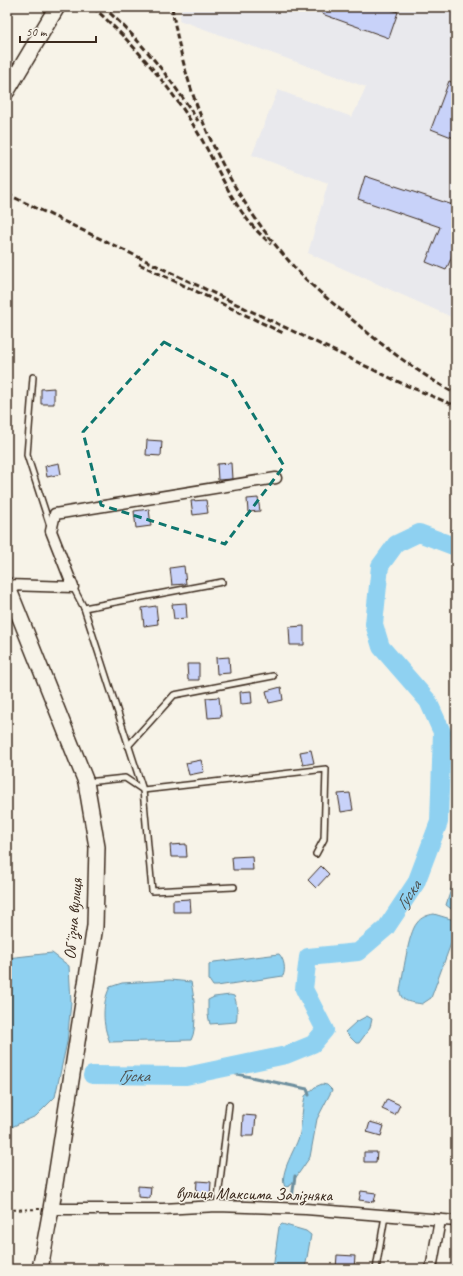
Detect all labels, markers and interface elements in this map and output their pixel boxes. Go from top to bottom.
scale bar [20,18,96,44]
text: 50 m [26,24,48,40]
water label: Гуска [390,875,427,914]
street label: Обʼїзна вулиця [59,877,88,961]
water label: Гуска [119,1064,151,1087]
street label: вулиця Максима Залізняка [176,1182,334,1207]

